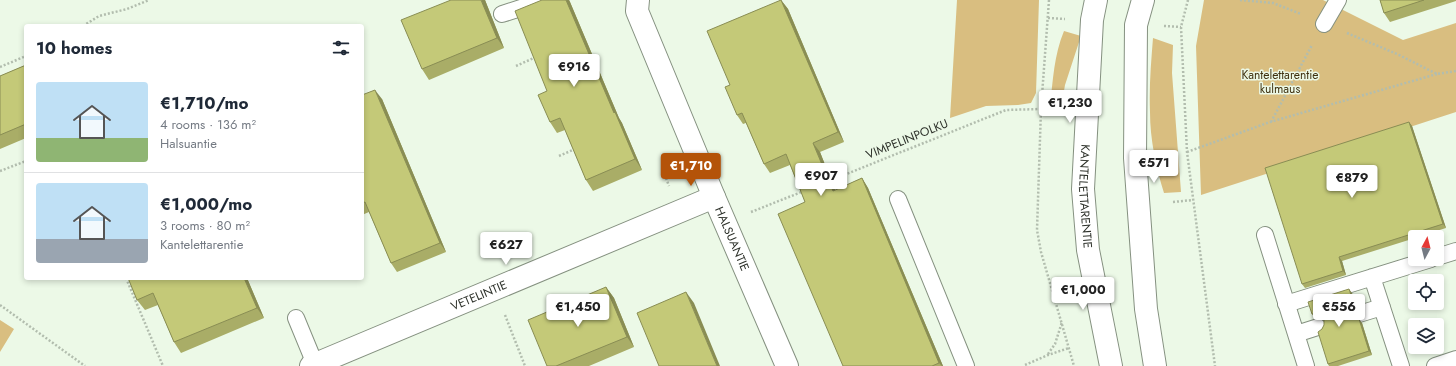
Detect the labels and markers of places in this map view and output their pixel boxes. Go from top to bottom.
pin: €916 [550,54,598,88]
pin: €1,230 [1037,90,1103,124]
pin: €571 [1130,150,1178,184]
pin: €1,710 [658,153,724,187]
pin: €907 [797,163,845,197]
pin: €879 [1328,165,1376,199]
pin: €627 [482,232,530,266]
pin: €1,000 [1050,277,1116,311]
pin: €1,450 [545,294,611,328]
pin: €556 [1315,294,1363,328]

